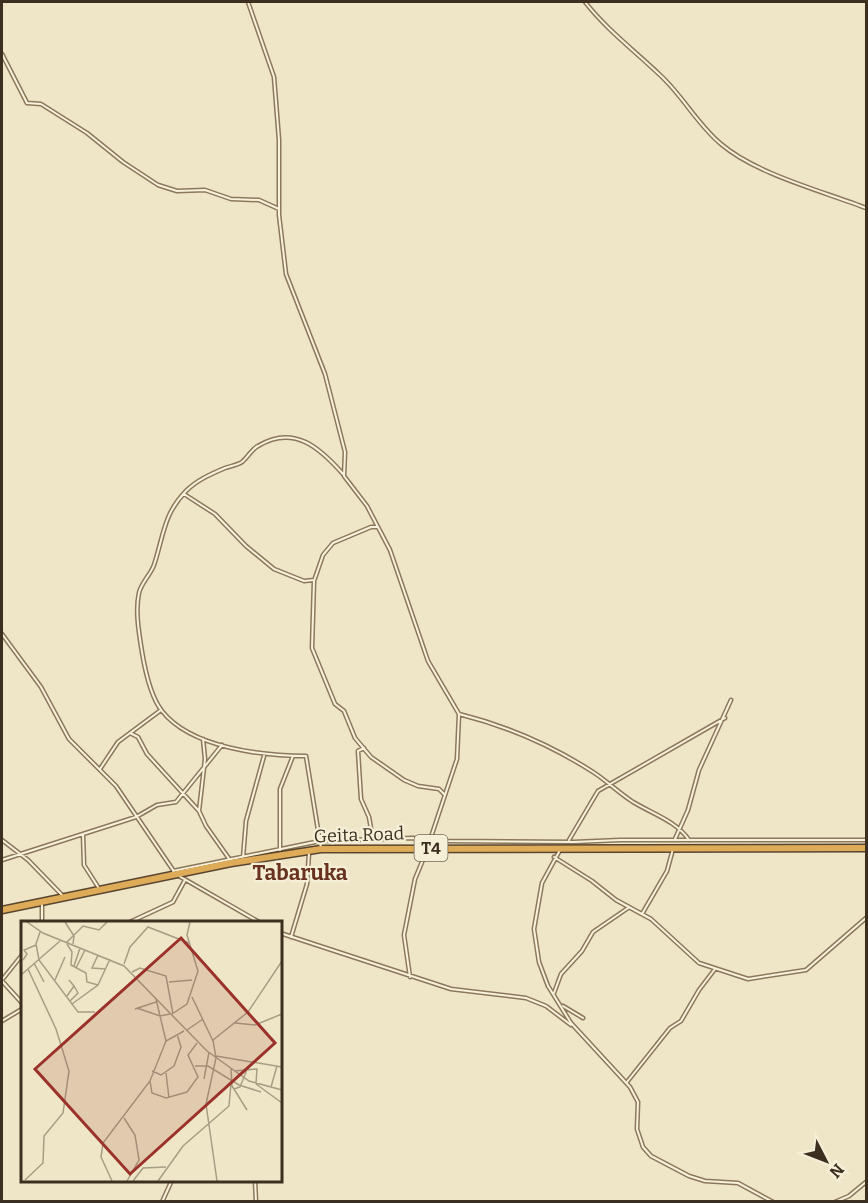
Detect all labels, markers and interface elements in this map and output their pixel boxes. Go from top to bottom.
street label: Geita Road [313,822,405,848]
road number: T4 [414,835,448,861]
district label: Tabaruka [253,860,348,886]
inset map [21,921,282,1182]
north arrow [796,1131,856,1191]
text: N [826,1160,848,1182]

